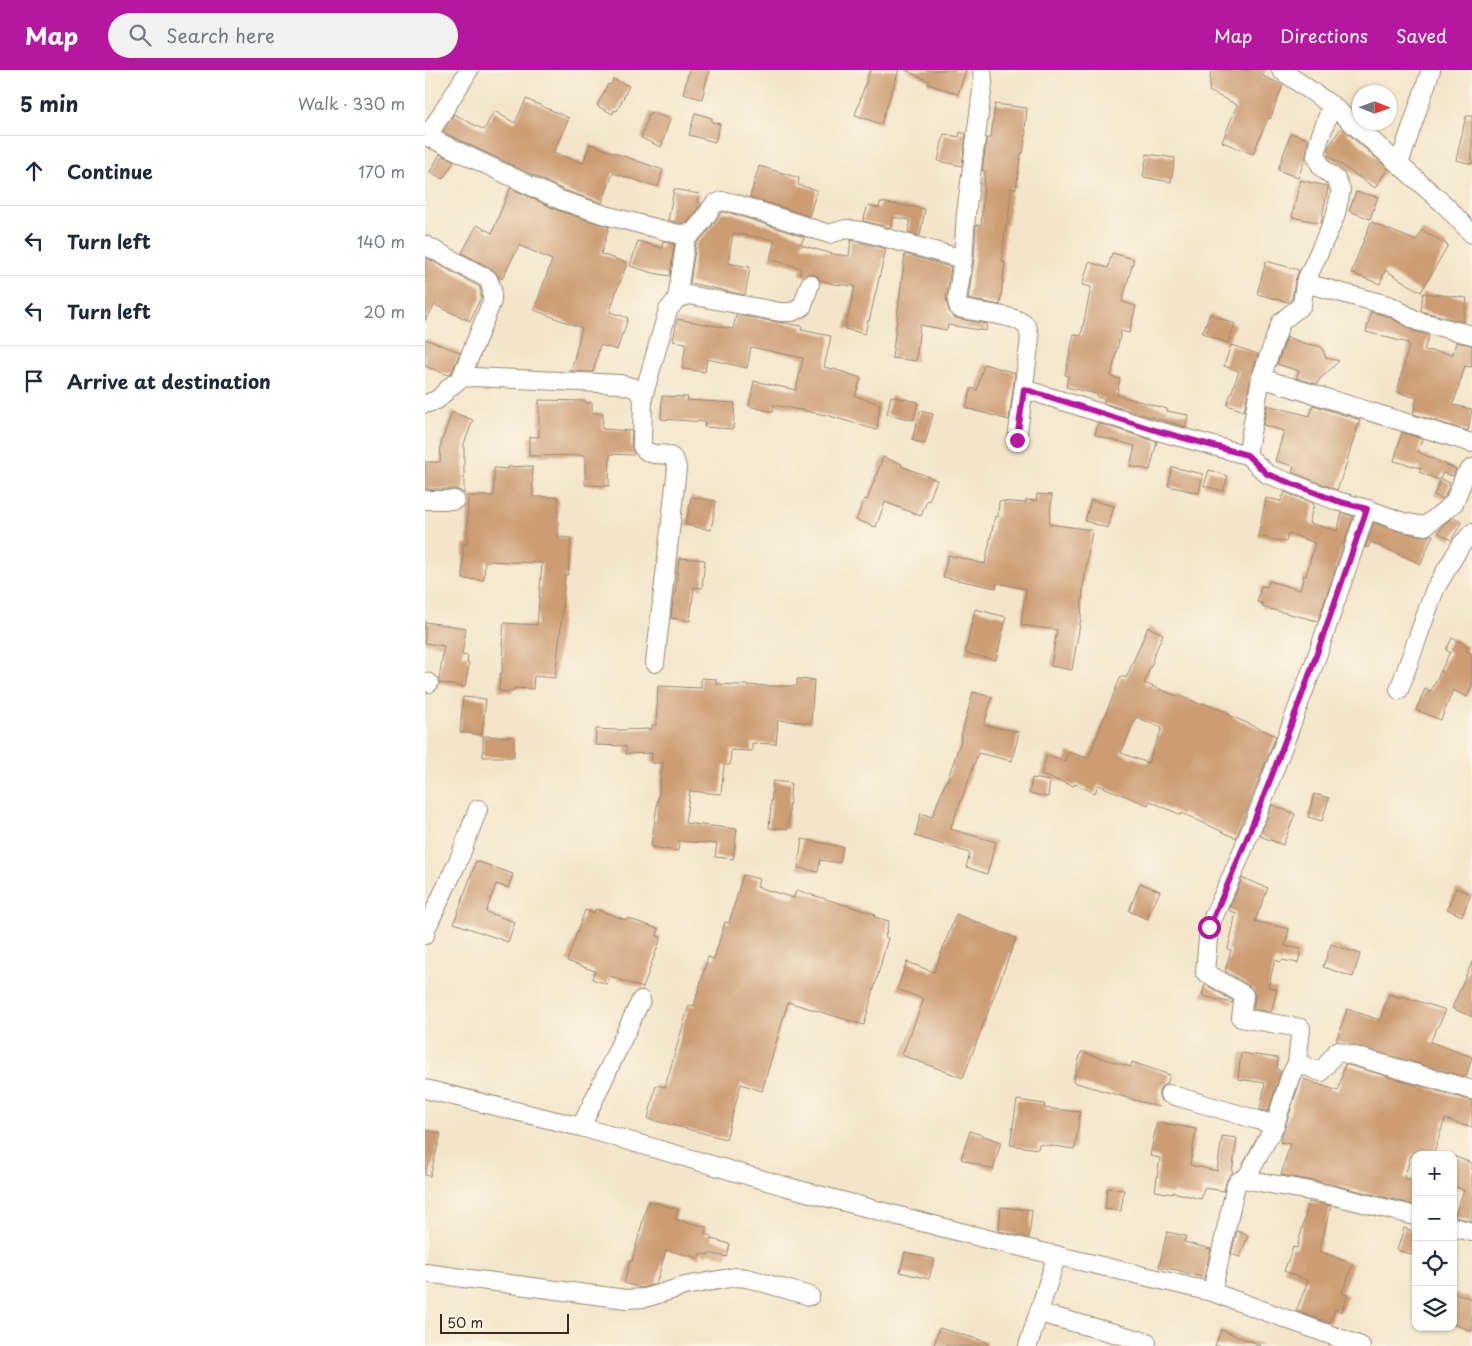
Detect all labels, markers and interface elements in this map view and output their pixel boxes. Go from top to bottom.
search box [108,13,458,58]
text: Map [25,17,78,53]
icon: search [126,21,154,49]
text: Search here [166,21,275,49]
text: Map [1214,22,1252,49]
text: Directions [1280,22,1368,49]
text: Saved [1396,22,1447,49]
north arrow [1352,85,1397,130]
text: 5 min [20,87,78,119]
text: Walk · 330 m [298,91,405,115]
icon: ahead [20,157,48,185]
text: Continue [67,157,153,185]
text: 170 m [359,159,405,183]
icon: left [20,227,48,255]
text: Turn left [67,227,151,255]
text: 140 m [357,229,405,253]
icon: left [20,297,48,325]
text: Turn left [67,297,151,325]
text: 20 m [364,299,405,323]
icon: arrive [20,367,48,395]
text: Arrive at destination [67,367,271,395]
route end [1006,429,1029,452]
route start [1198,916,1221,939]
map controls [1412,1151,1457,1331]
button: + [1412,1151,1457,1196]
button: − [1412,1196,1457,1241]
button: locate [1412,1241,1457,1286]
button: layers [1412,1286,1457,1331]
scale bar [440,1311,569,1334]
text: 50 m [447,1312,483,1333]

